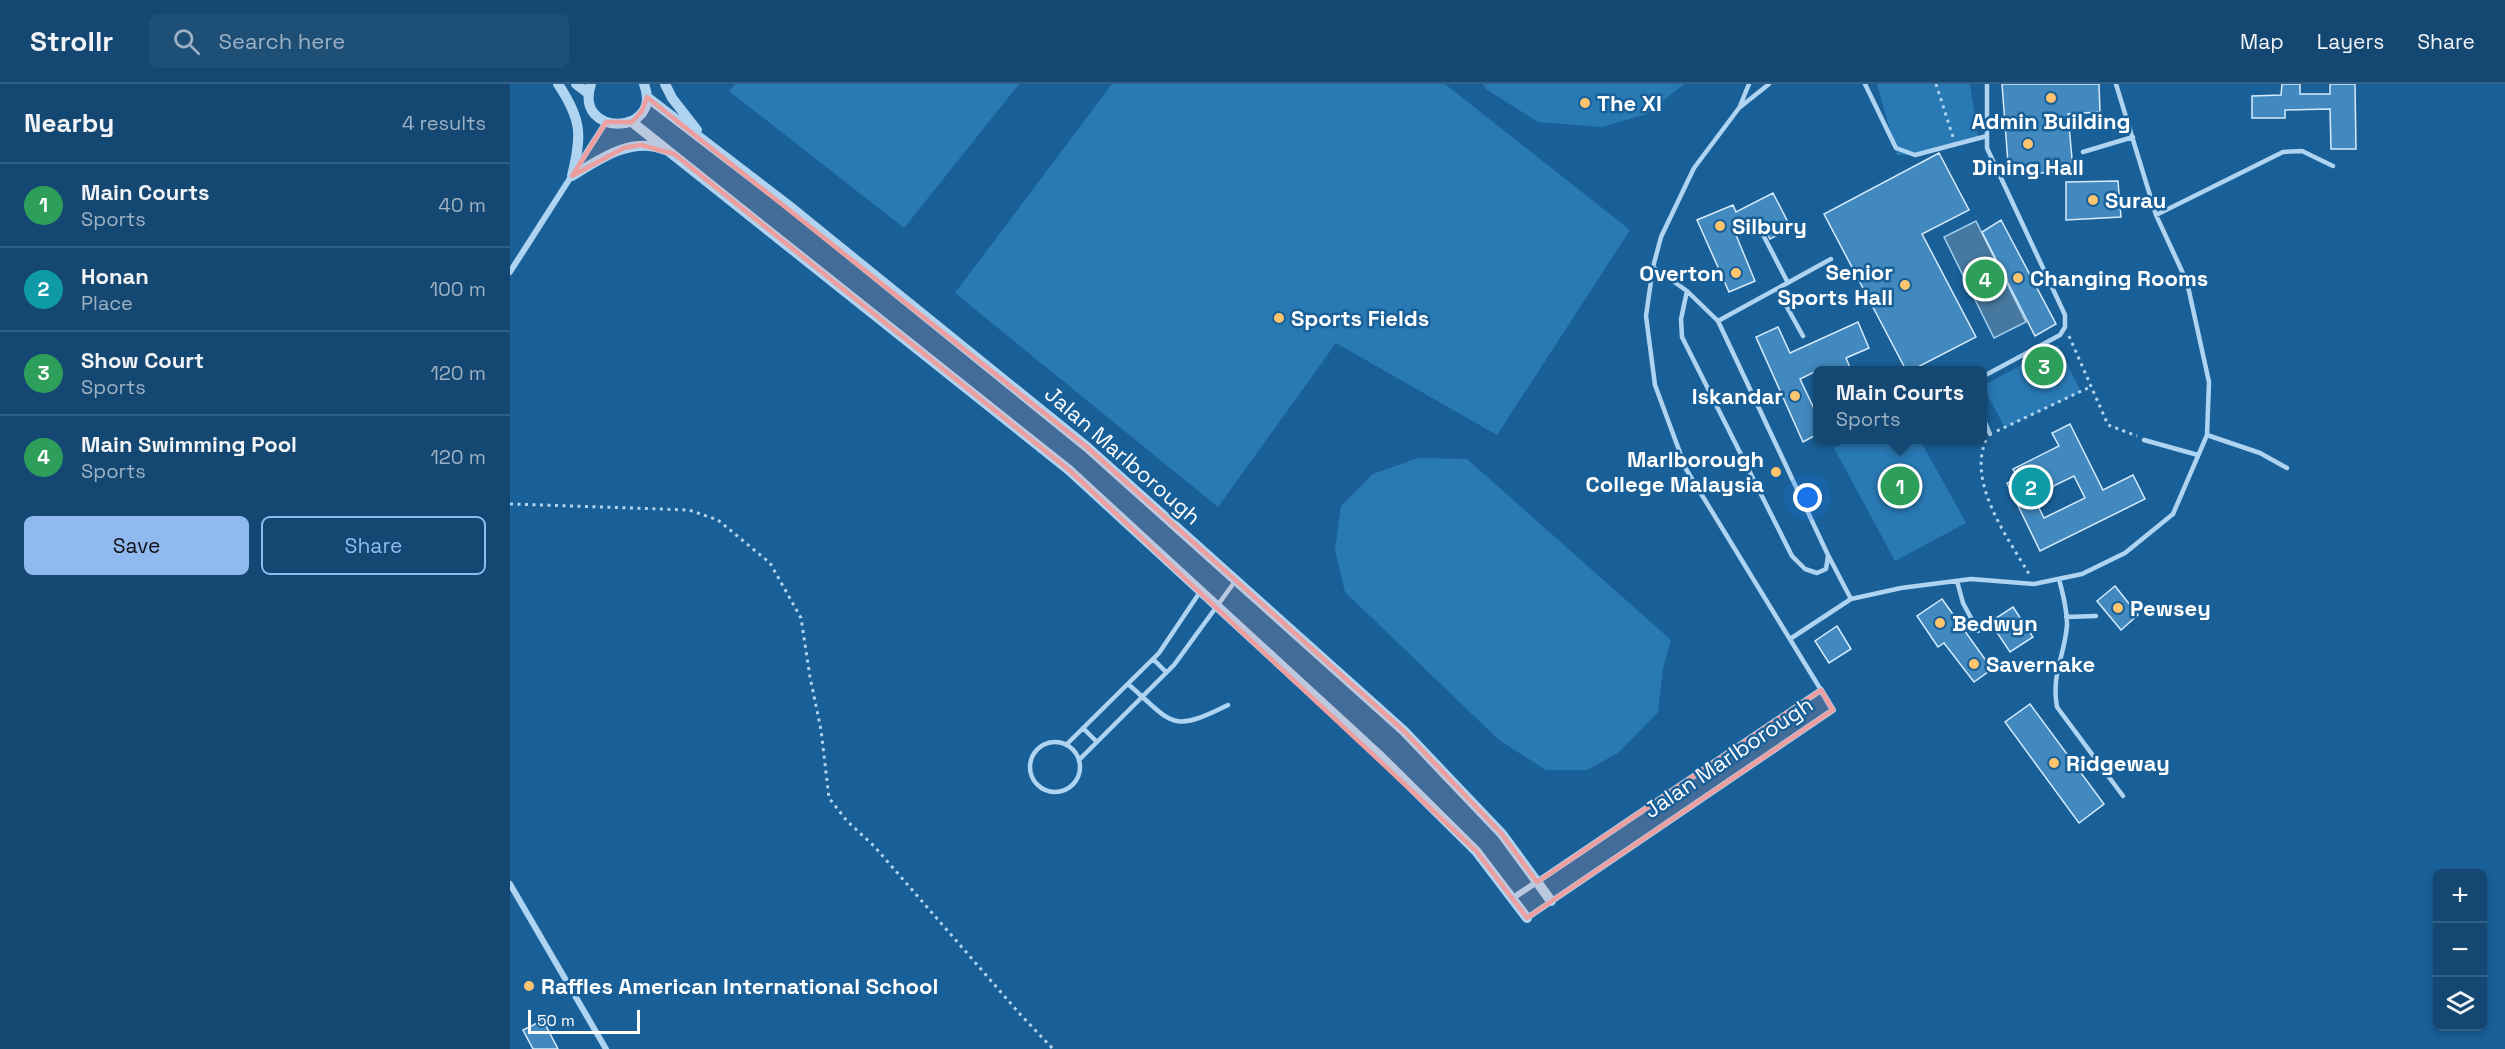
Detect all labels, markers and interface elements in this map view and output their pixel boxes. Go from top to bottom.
search box [149,14,569,68]
text: Strollr [30,23,113,59]
icon: search [170,25,203,58]
text: Search here [218,27,345,55]
text: Map [2240,28,2284,55]
text: Layers [2317,28,2384,55]
text: Share [2417,28,2475,55]
place label: The XI [1597,89,1662,117]
marker: Admin Building [2044,91,2058,105]
marker: The XI [1578,96,1592,110]
text: Nearby [24,106,114,140]
place label: Admin Building [1971,107,2131,135]
text: 4 results [402,110,486,136]
marker: Dining Hall [2021,137,2035,151]
place label: Dining Hall [1972,153,2084,181]
text: Main Courts [81,178,210,206]
place label: Surau [2105,186,2166,214]
text: 1 [39,192,48,218]
text: 40 m [438,192,486,218]
marker: Surau [2086,193,2100,207]
text: Sports [81,206,146,232]
place label: Silbury [1732,212,1807,240]
marker: Silbury [1713,219,1727,233]
pin: 4 [1966,256,2004,302]
place label: Senior Sports Hall [1777,258,1893,311]
place label: Overton [1639,259,1724,287]
text: Honan [81,262,149,290]
place label: Changing Rooms [2030,264,2208,292]
marker: Overton [1729,266,1743,280]
marker: Changing Rooms [2011,271,2025,285]
text: 2 [38,276,49,302]
text: 100 m [430,276,486,302]
marker: Senior Sports Hall [1898,278,1912,292]
text: Place [81,290,133,316]
place label: Sports Fields [1291,304,1429,332]
marker: Sports Fields [1272,311,1286,325]
pin: 3 [2024,344,2063,388]
text: Show Court [81,346,204,374]
text: 3 [37,360,50,386]
text: 120 m [430,360,486,386]
popup [1813,366,1987,444]
text: Sports [81,374,146,400]
text: Main Courts [1836,378,1964,406]
street label: Jalan Marlborough [1039,379,1207,531]
place label: Iskandar [1692,382,1783,410]
marker: Iskandar [1788,389,1802,403]
text: Sports [1836,406,1900,432]
text: Main Swimming Pool [81,430,297,458]
text: 4 [37,444,50,470]
text: 120 m [430,444,486,470]
place label: Marlborough College Malaysia [1586,445,1764,498]
text: Sports [81,458,146,484]
pin: 1 [1880,464,1920,508]
pin: 2 [2012,464,2050,510]
marker: Marlborough College Malaysia [1769,465,1783,479]
your location [1793,483,1822,512]
button: Save [24,516,249,575]
button: Share [261,516,486,575]
place label: Pewsey [2130,594,2211,622]
marker: Pewsey [2111,601,2125,615]
place label: Bedwyn [1952,609,2038,637]
marker: Bedwyn [1933,616,1947,630]
place label: Savernake [1986,650,2095,678]
marker: Savernake [1967,657,1981,671]
street label: Jalan Marlborough [1638,690,1818,824]
place label: Ridgeway [2066,749,2170,777]
marker: Ridgeway [2047,756,2061,770]
map controls [2433,869,2487,1031]
button: + [2433,869,2487,923]
button: − [2433,923,2487,977]
place label: Raffles American International School [541,972,938,1000]
button: layers [2433,977,2487,1031]
marker: Raffles American International School [522,979,536,993]
scale bar [528,1007,640,1034]
text: 50 m [537,1010,575,1031]

